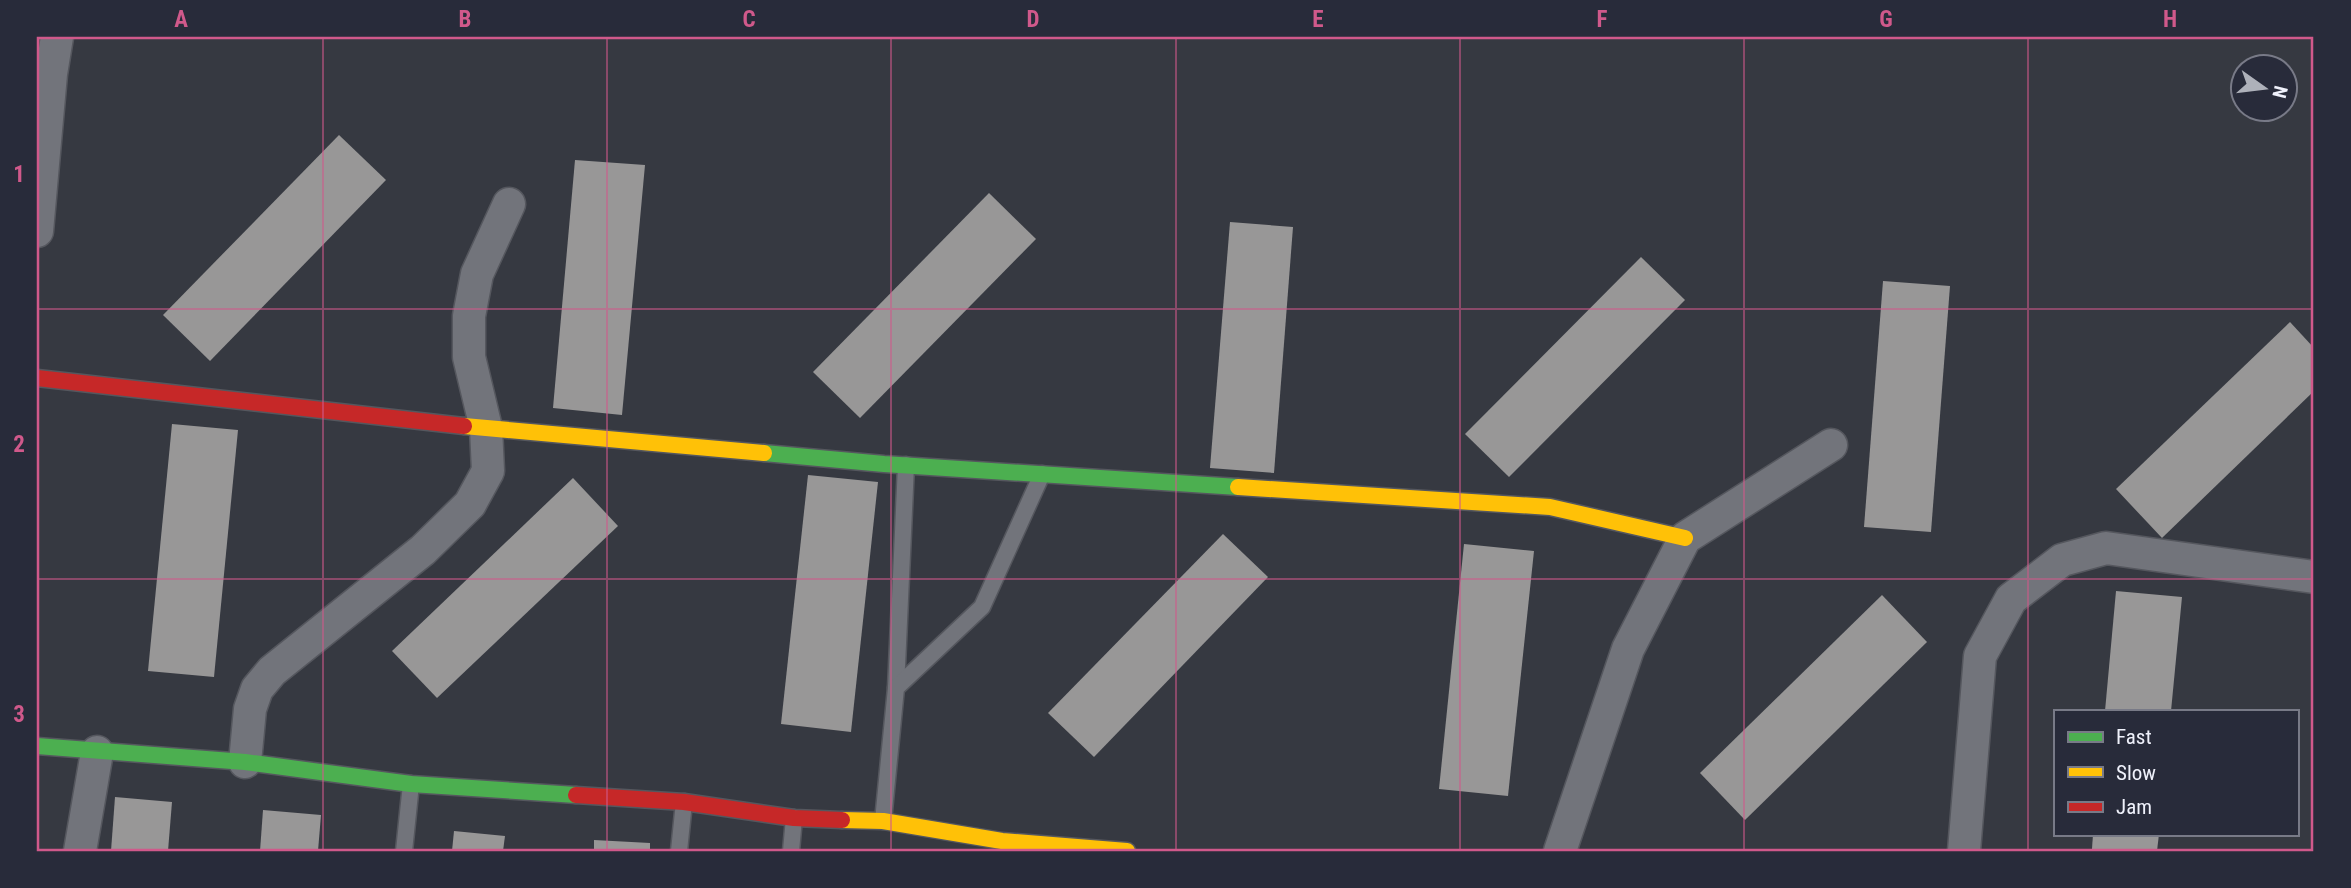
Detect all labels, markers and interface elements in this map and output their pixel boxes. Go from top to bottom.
text: A [174,6,188,33]
text: B [459,6,471,33]
text: C [742,6,756,33]
text: D [1027,6,1040,33]
text: E [1312,6,1324,33]
text: F [1597,6,1608,33]
text: G [1879,6,1893,33]
text: H [2163,6,2177,33]
north arrow [2228,52,2298,122]
text: N [2267,84,2293,100]
text: 1 [13,161,25,188]
text: 2 [13,431,25,458]
text: 3 [13,701,25,728]
legend [2054,710,2298,836]
text: Fast [2116,725,2152,749]
text: Slow [2116,761,2156,785]
text: Jam [2116,795,2152,819]

